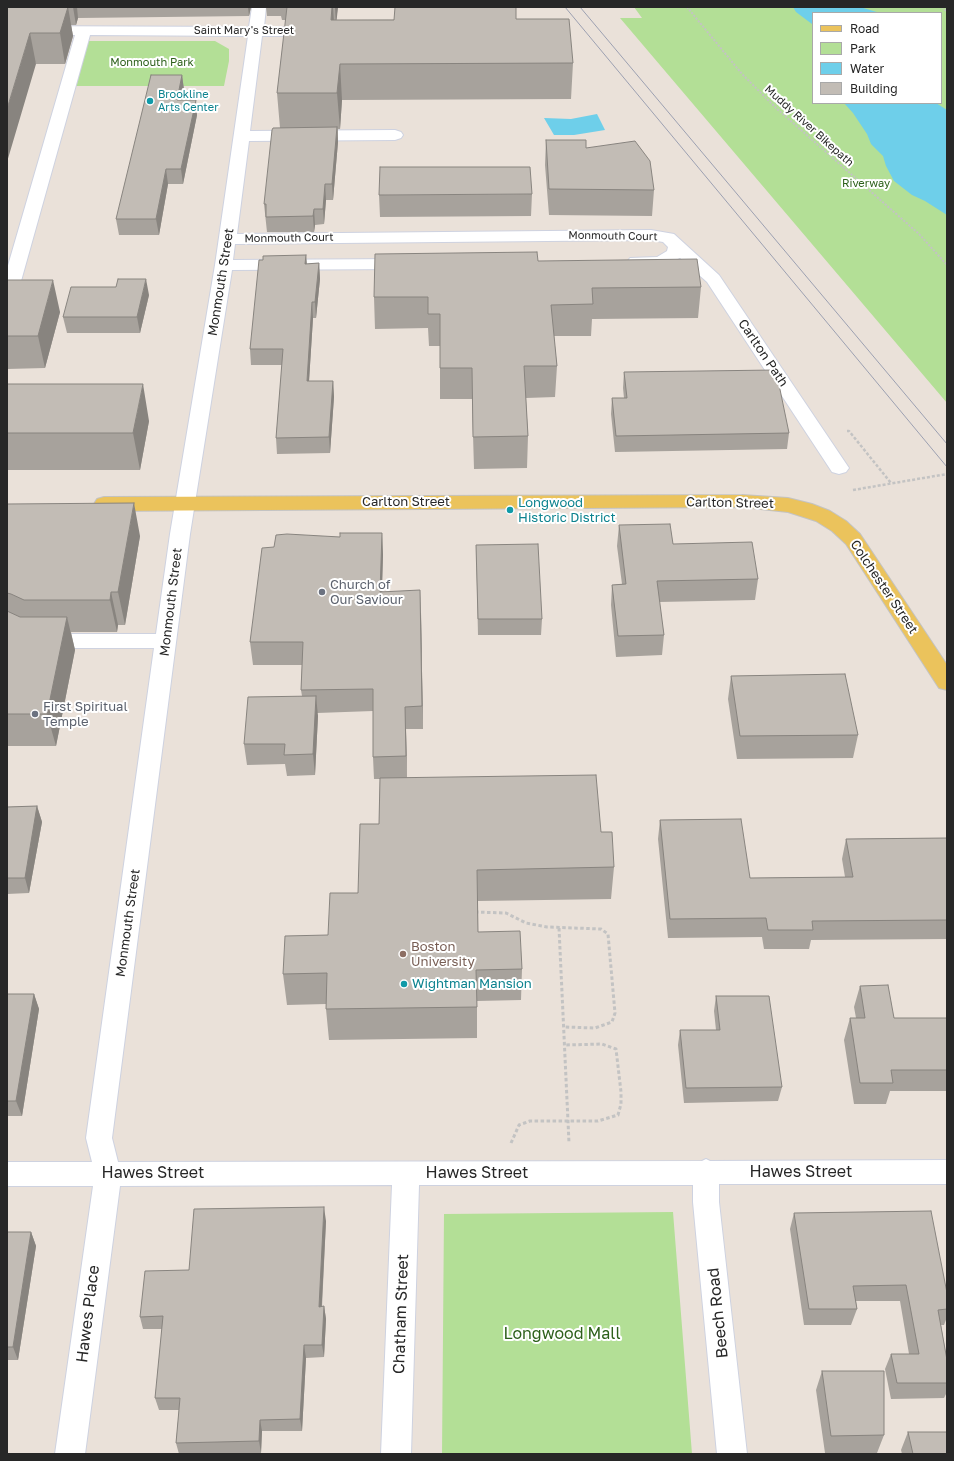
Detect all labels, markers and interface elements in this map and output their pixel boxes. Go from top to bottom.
legend [812,12,942,104]
text: Road [850,21,879,36]
street label: Saint Mary's Street [194,24,294,38]
text: Park [850,41,876,56]
park label: Monmouth Park [110,56,194,70]
text: Water [850,61,884,76]
text: Building [850,81,898,96]
street label: Muddy River Bikepath [762,83,856,169]
place label: Brookline Arts Center [158,88,218,114]
marker: Brookline Arts Center [145,96,155,106]
park label: Riverway [842,177,890,191]
street label: Monmouth Street [205,227,237,337]
street label: Monmouth Court [568,229,658,243]
street label: Monmouth Court [244,231,334,245]
street label: Carlton Path [735,316,791,390]
street label: Carlton Street [362,494,450,510]
street label: Carlton Street [686,494,774,512]
place label: Longwood Historic District [518,495,616,526]
marker: Longwood Historic District [505,505,515,515]
street label: Colchester Street [847,537,921,637]
street label: Monmouth Street [157,547,185,657]
place label: Church of Our Saviour [330,577,403,608]
marker: Church of Our Saviour [317,587,327,597]
place label: First Spiritual Temple [43,699,128,730]
marker: First Spiritual Temple [30,709,40,719]
street label: Monmouth Street [113,868,143,978]
place label: Boston University [411,939,475,970]
marker: Boston University [398,949,408,959]
place label: Wightman Mansion [412,976,532,992]
marker: Wightman Mansion [399,979,409,989]
street label: Hawes Street [750,1162,852,1182]
street label: Hawes Street [102,1163,204,1183]
street label: Hawes Street [426,1163,528,1183]
street label: Chatham Street [389,1254,413,1374]
street label: Hawes Place [72,1264,104,1364]
street label: Beech Road [704,1267,732,1359]
park label: Longwood Mall [503,1324,621,1344]

